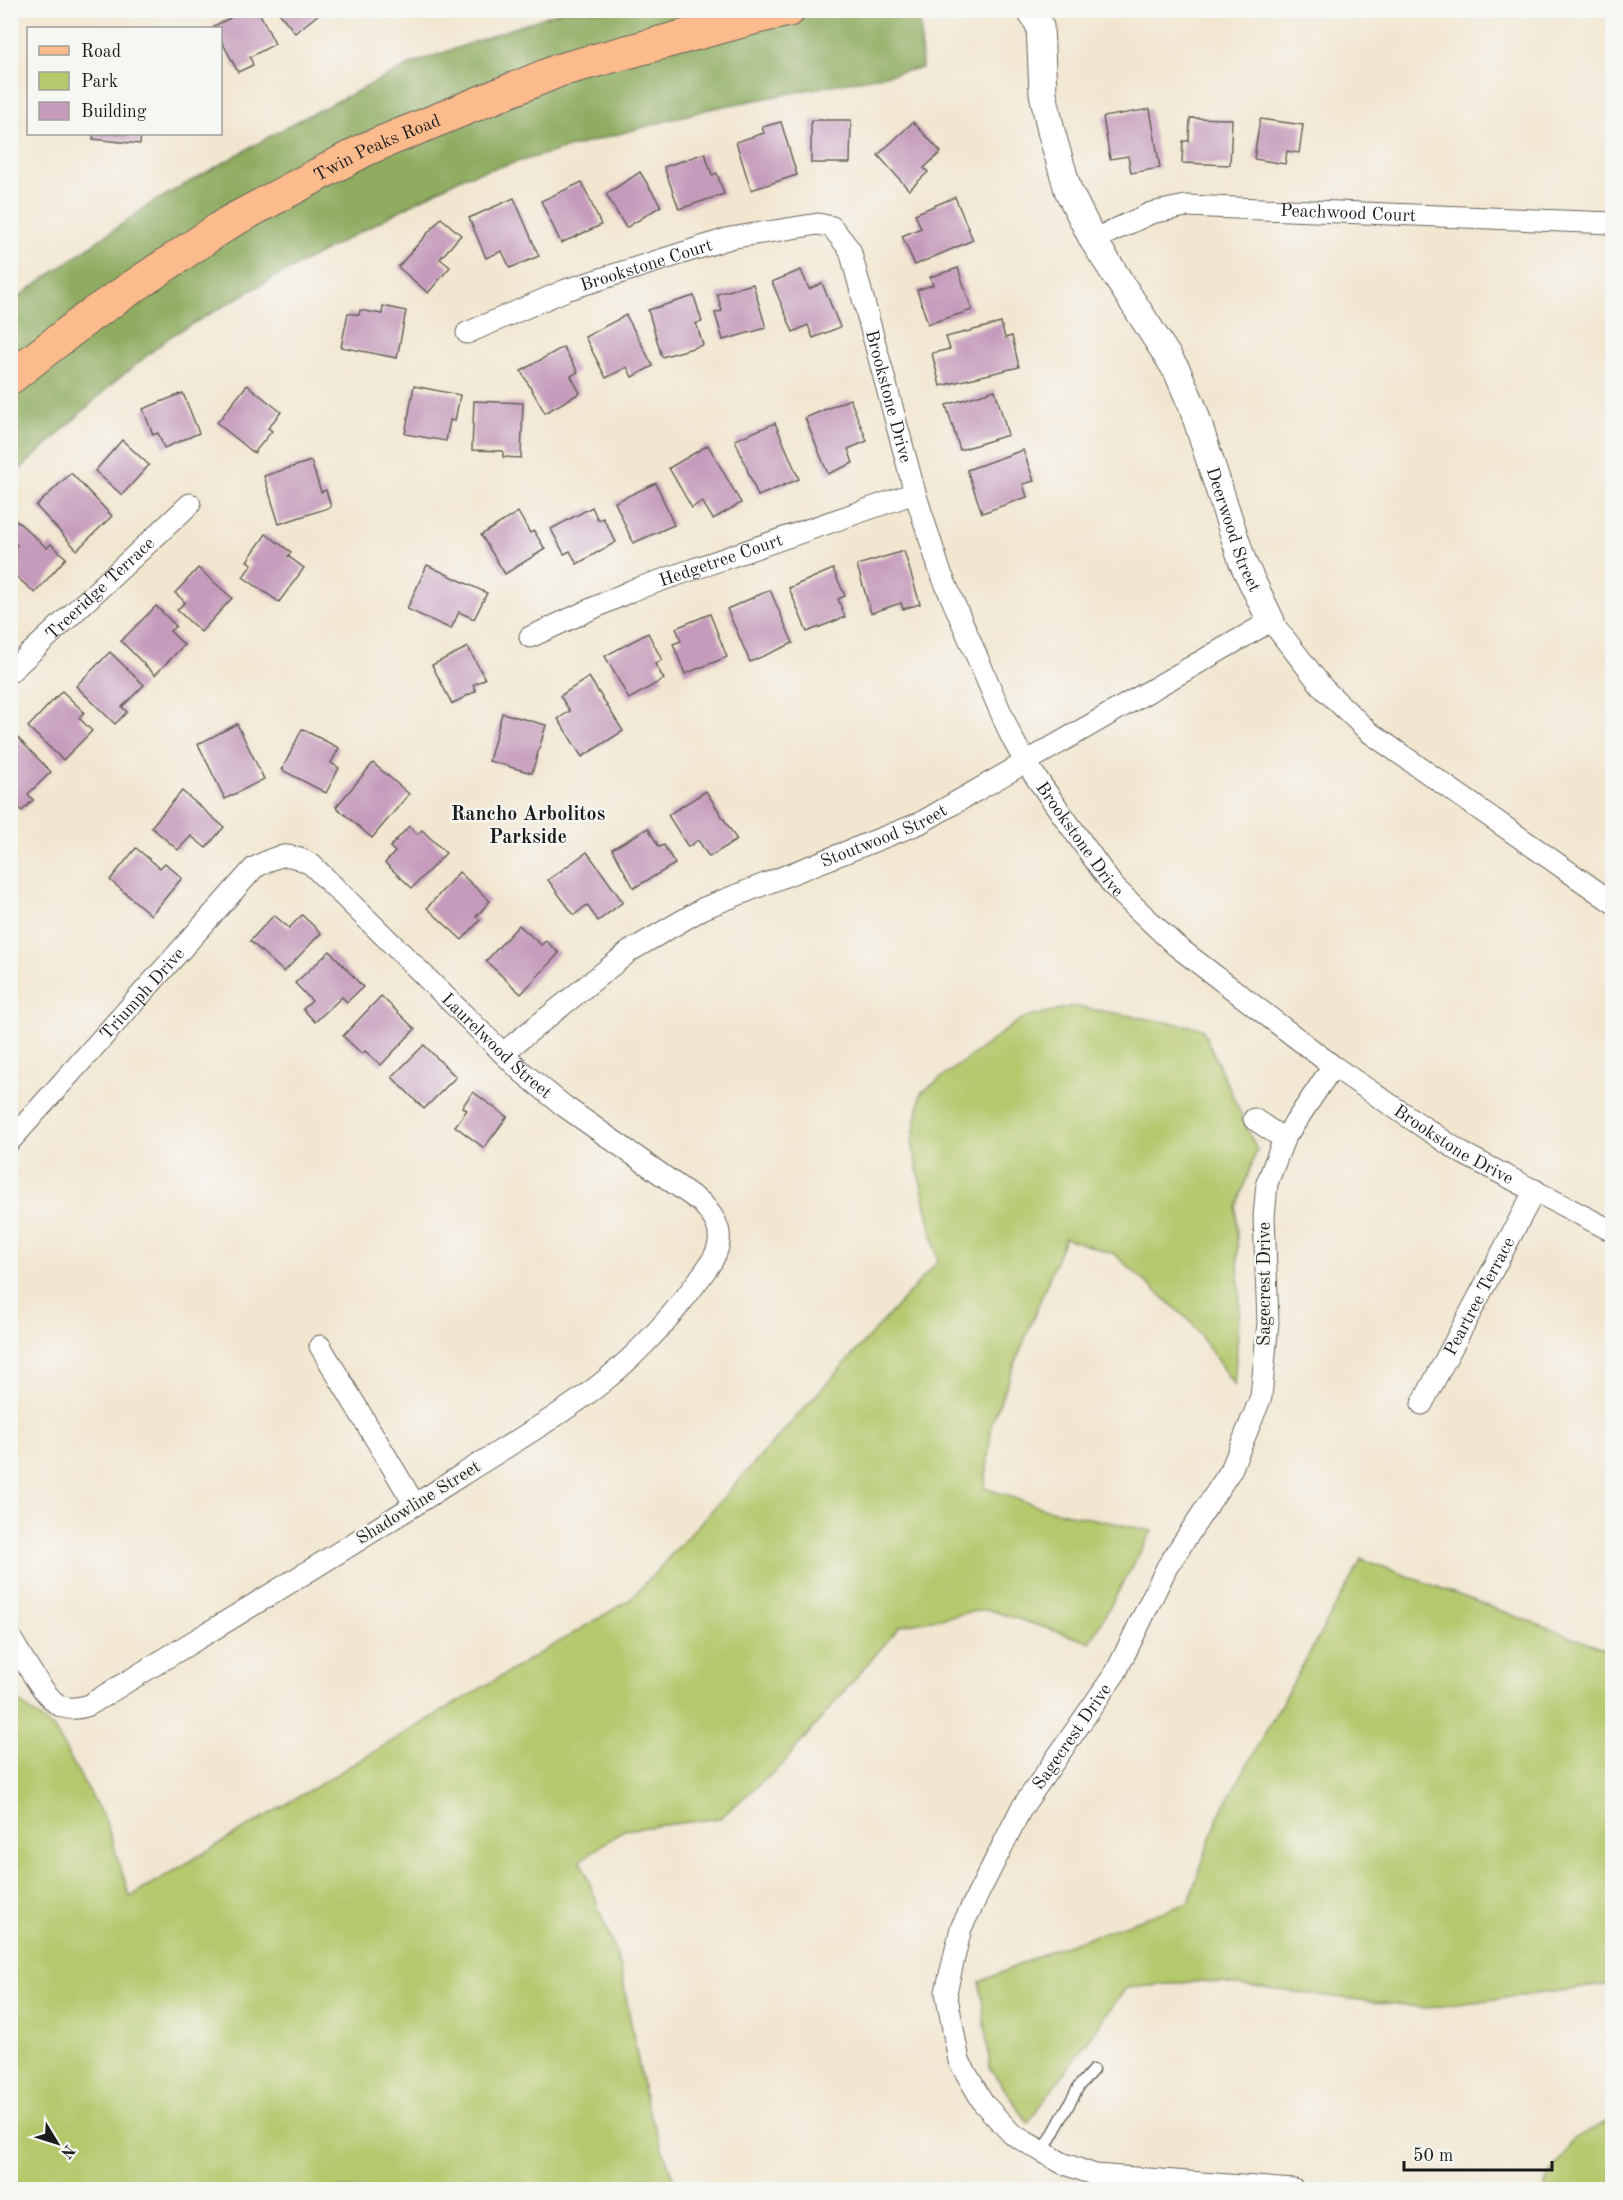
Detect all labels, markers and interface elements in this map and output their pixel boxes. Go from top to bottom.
legend [27,27,222,135]
text: Road [81,43,121,61]
text: Park [81,73,118,91]
text: Building [81,103,147,121]
street label: Twin Peaks Road [311,112,443,185]
street label: Peachwood Court [1280,202,1416,225]
street label: Brookstone Court [578,236,715,295]
street label: Brookstone Drive [862,328,914,465]
street label: Deerwood Street [1203,465,1264,595]
street label: Hedgetree Court [657,531,785,590]
street label: Treeridge Terrace [43,534,158,644]
street label: Brookstone Drive [1032,779,1126,901]
street label: Stoutwood Street [818,802,950,871]
district label: Rancho Arbolitos Parkside [451,805,605,848]
street label: Triumph Drive [97,945,188,1043]
street label: Laurelwood Street [438,990,555,1102]
street label: Brookstone Drive [1390,1102,1516,1188]
street label: Sagecrest Drive [1256,1222,1274,1346]
street label: Peartree Terrace [1441,1234,1518,1359]
street label: Shadowline Street [353,1458,484,1548]
street label: Sagecrest Drive [1030,1681,1115,1793]
north arrow [27,2113,87,2173]
scale bar [1404,2134,1552,2172]
text: N [57,2141,77,2161]
text: 50 m [1413,2147,1453,2165]

